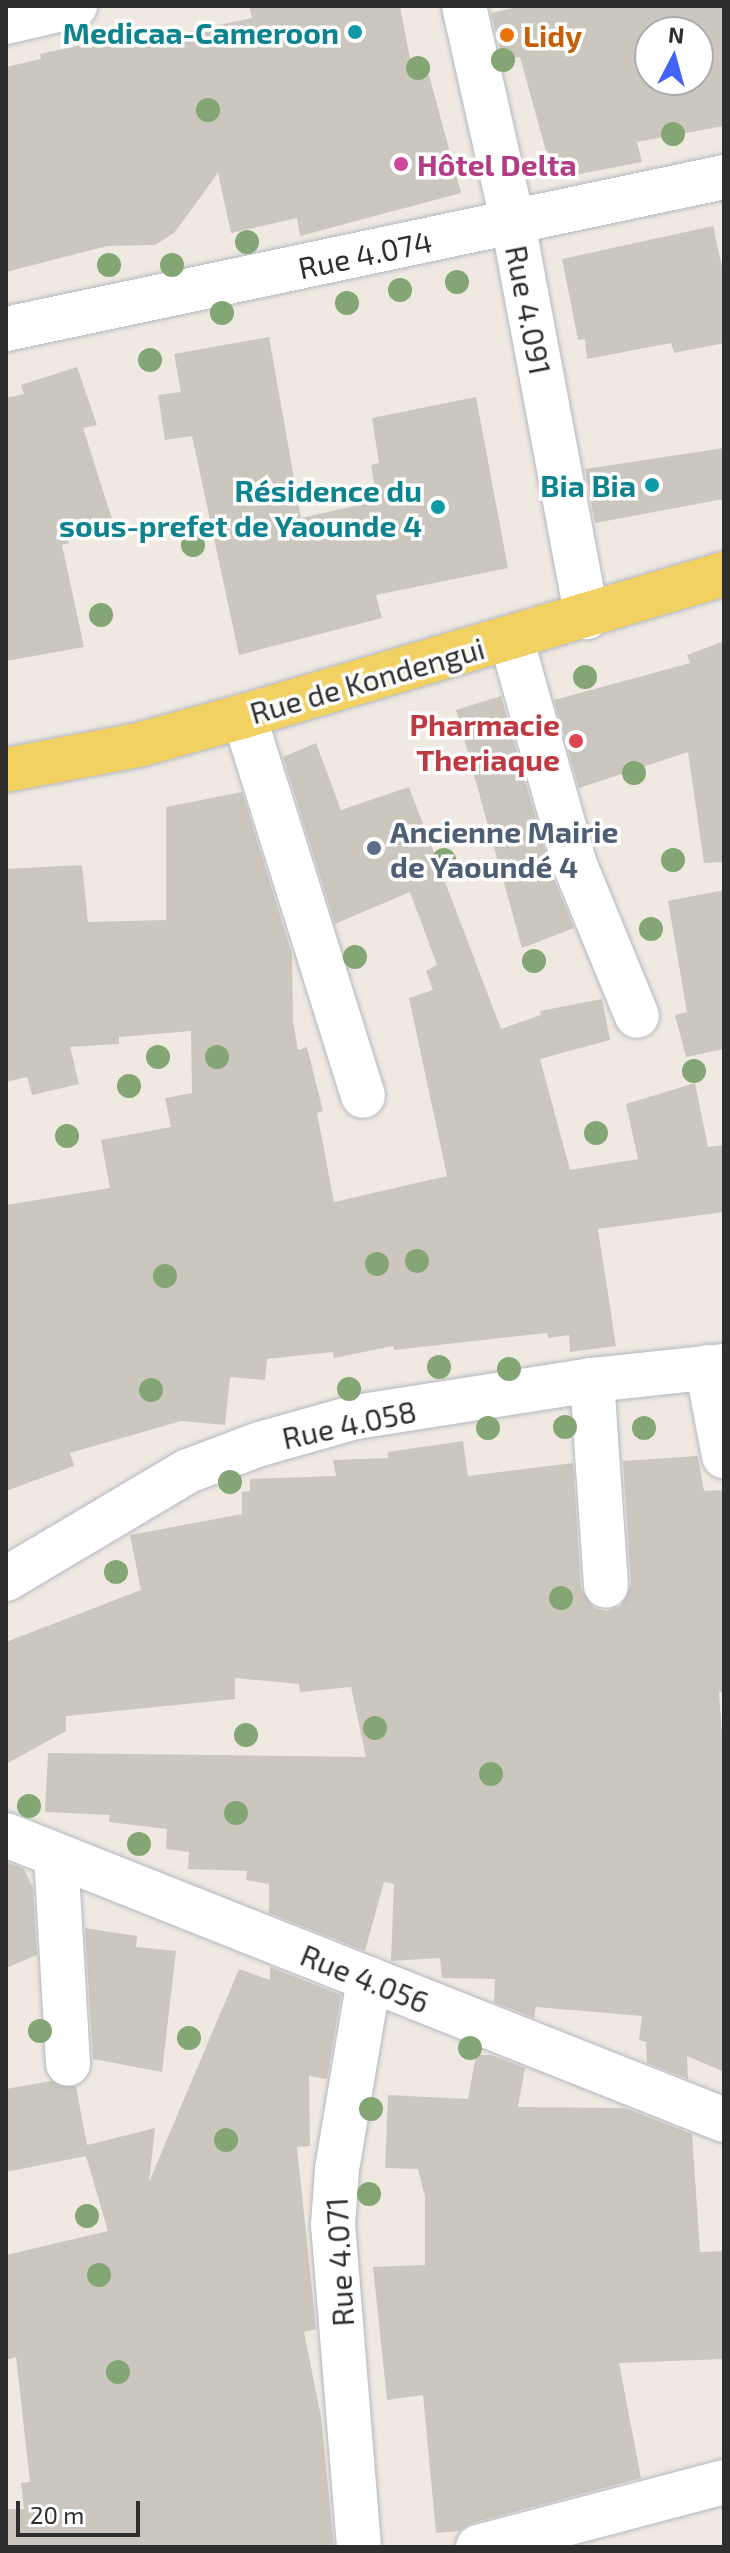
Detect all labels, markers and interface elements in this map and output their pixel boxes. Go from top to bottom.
place label: Medicaa-Cameroon [62,14,339,50]
north arrow [634,16,714,96]
place label: Lidy [523,17,582,53]
text: N [667,20,686,48]
marker: Medicaa-Cameroon [346,23,364,41]
marker: Lidy [498,26,516,44]
place label: Hôtel Delta [417,146,577,182]
marker: Hôtel Delta [392,155,410,173]
street label: Rue 4.074 [295,222,435,286]
street label: Rue 4.091 [499,242,559,378]
place label: Bia Bia [540,467,636,503]
place label: Résidence du sous-prefet de Yaounde 4 [58,472,422,542]
marker: Bia Bia [643,476,661,494]
marker: Résidence du sous-prefet de Yaounde 4 [429,498,447,516]
street label: Rue de Kondengui [246,629,488,731]
place label: Pharmacie Theriaque [410,706,560,776]
marker: Pharmacie Theriaque [567,732,585,750]
place label: Ancienne Mairie de Yaoundé 4 [390,813,618,884]
marker: Ancienne Mairie de Yaoundé 4 [365,839,383,857]
street label: Rue 4.058 [279,1392,419,1456]
street label: Rue 4.056 [296,1936,434,2020]
street label: Rue 4.071 [318,2197,360,2327]
scale bar [20,2485,144,2535]
text: 20 m [30,2500,84,2529]

